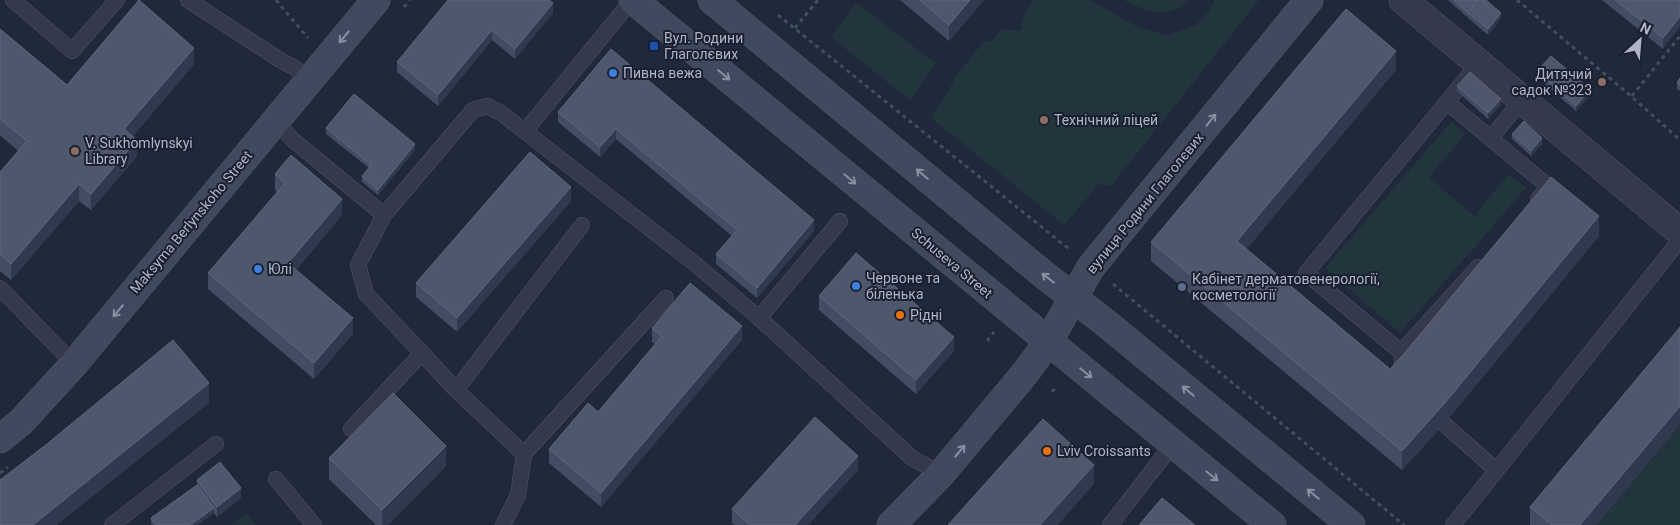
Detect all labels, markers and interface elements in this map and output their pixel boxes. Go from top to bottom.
north arrow [1615,15,1665,65]
text: N [1638,19,1654,38]
place label: Вул. Родини Глаголєвих [664,30,743,62]
one-way arrow [339,31,350,44]
marker: Вул. Родини Глаголєвих [648,40,660,52]
place label: Пивна вежа [623,65,702,81]
place label: Дитячий садок №323 [1512,66,1592,98]
marker: Пивна вежа [607,67,619,79]
one-way arrow [718,70,731,81]
marker: Дитячий садок №323 [1596,76,1608,88]
place label: Технічний ліцей [1054,112,1158,128]
one-way arrow [1206,113,1217,126]
marker: Технічний ліцей [1038,114,1050,126]
street label: вулиця Родини Глаголєвих [1083,129,1207,277]
place label: V. Sukhomlynskyi Library [85,135,193,167]
marker: V. Sukhomlynskyi Library [69,145,81,157]
street label: Maksyma Berlynskoho Street [127,147,256,297]
one-way arrow [916,169,929,180]
one-way arrow [843,173,856,184]
street label: Schuseva Street [908,225,996,302]
place label: Юлі [268,261,292,277]
marker: Юлі [252,263,264,275]
place label: Червоне та біленька [866,270,940,302]
place label: Кабінет дерматовенерології, косметології [1192,271,1380,303]
one-way arrow [1042,272,1055,283]
marker: Червоне та біленька [850,280,862,292]
marker: Кабінет дерматовенерології, косметології [1176,281,1188,293]
one-way arrow [113,304,124,317]
place label: Рідні [910,307,942,323]
marker: Рідні [894,309,906,321]
one-way arrow [1079,367,1092,378]
one-way arrow [1182,385,1195,396]
place label: Lviv Croissants [1057,443,1151,459]
one-way arrow [954,445,965,458]
marker: Lviv Croissants [1041,445,1053,457]
one-way arrow [1205,470,1218,481]
one-way arrow [1307,488,1320,500]

